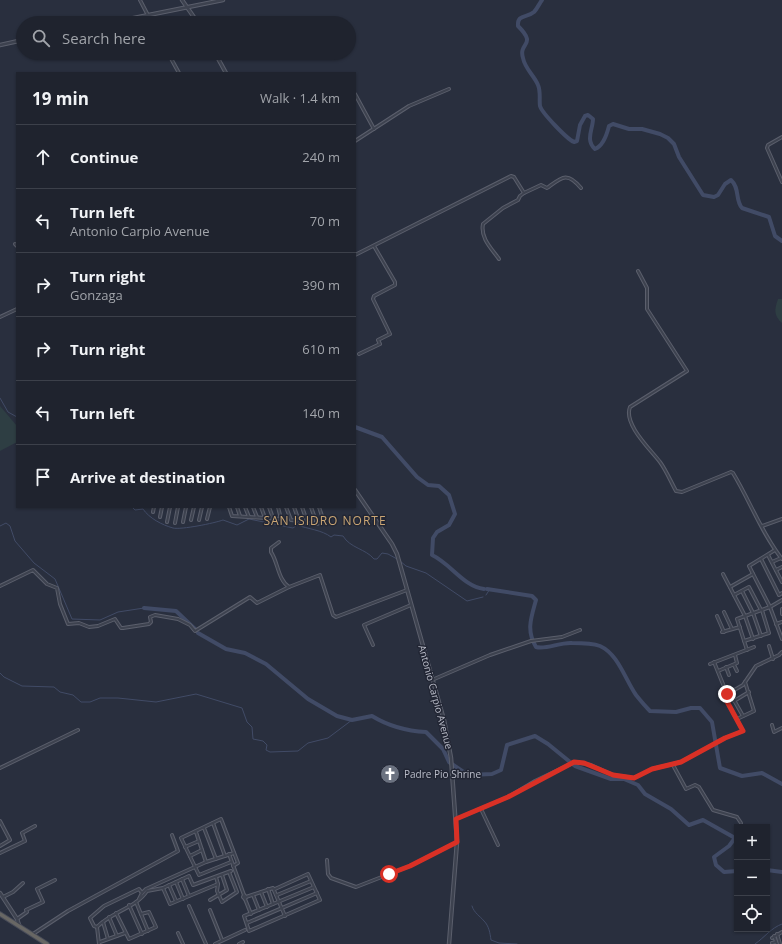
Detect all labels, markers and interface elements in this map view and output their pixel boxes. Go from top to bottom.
search box [16,16,356,60]
icon: search [30,27,52,49]
text: Search here [62,28,146,48]
text: 19 min [32,87,89,110]
text: Walk · 1.4 km [260,89,340,107]
icon: ahead [32,146,54,168]
text: Continue [70,147,138,167]
text: 240 m [302,148,340,166]
text: Turn left [70,202,135,222]
icon: left [32,210,54,232]
text: 70 m [310,212,340,230]
text: Antonio Carpio Avenue [70,222,210,240]
text: Turn right [70,266,145,286]
icon: right [32,274,54,296]
text: 390 m [302,276,340,294]
text: Gonzaga [70,286,123,304]
icon: right [32,338,54,360]
text: Turn right [70,339,145,359]
text: 610 m [302,340,340,358]
icon: left [32,402,54,424]
text: Turn left [70,403,135,423]
text: 140 m [302,404,340,422]
icon: arrive [32,466,54,488]
text: Arrive at destination [70,467,225,487]
district label: SAN ISIDRO NORTE [263,512,387,529]
street label: Antonio Carpio Avenue [415,643,457,751]
route end [718,685,736,703]
church icon: Padre Pio Shrine [379,763,401,785]
place label: Padre Pio Shrine [404,767,482,781]
map controls [734,824,770,932]
button: + [734,824,770,860]
button: − [734,860,770,896]
route start [380,865,398,883]
button: locate [734,896,770,932]

